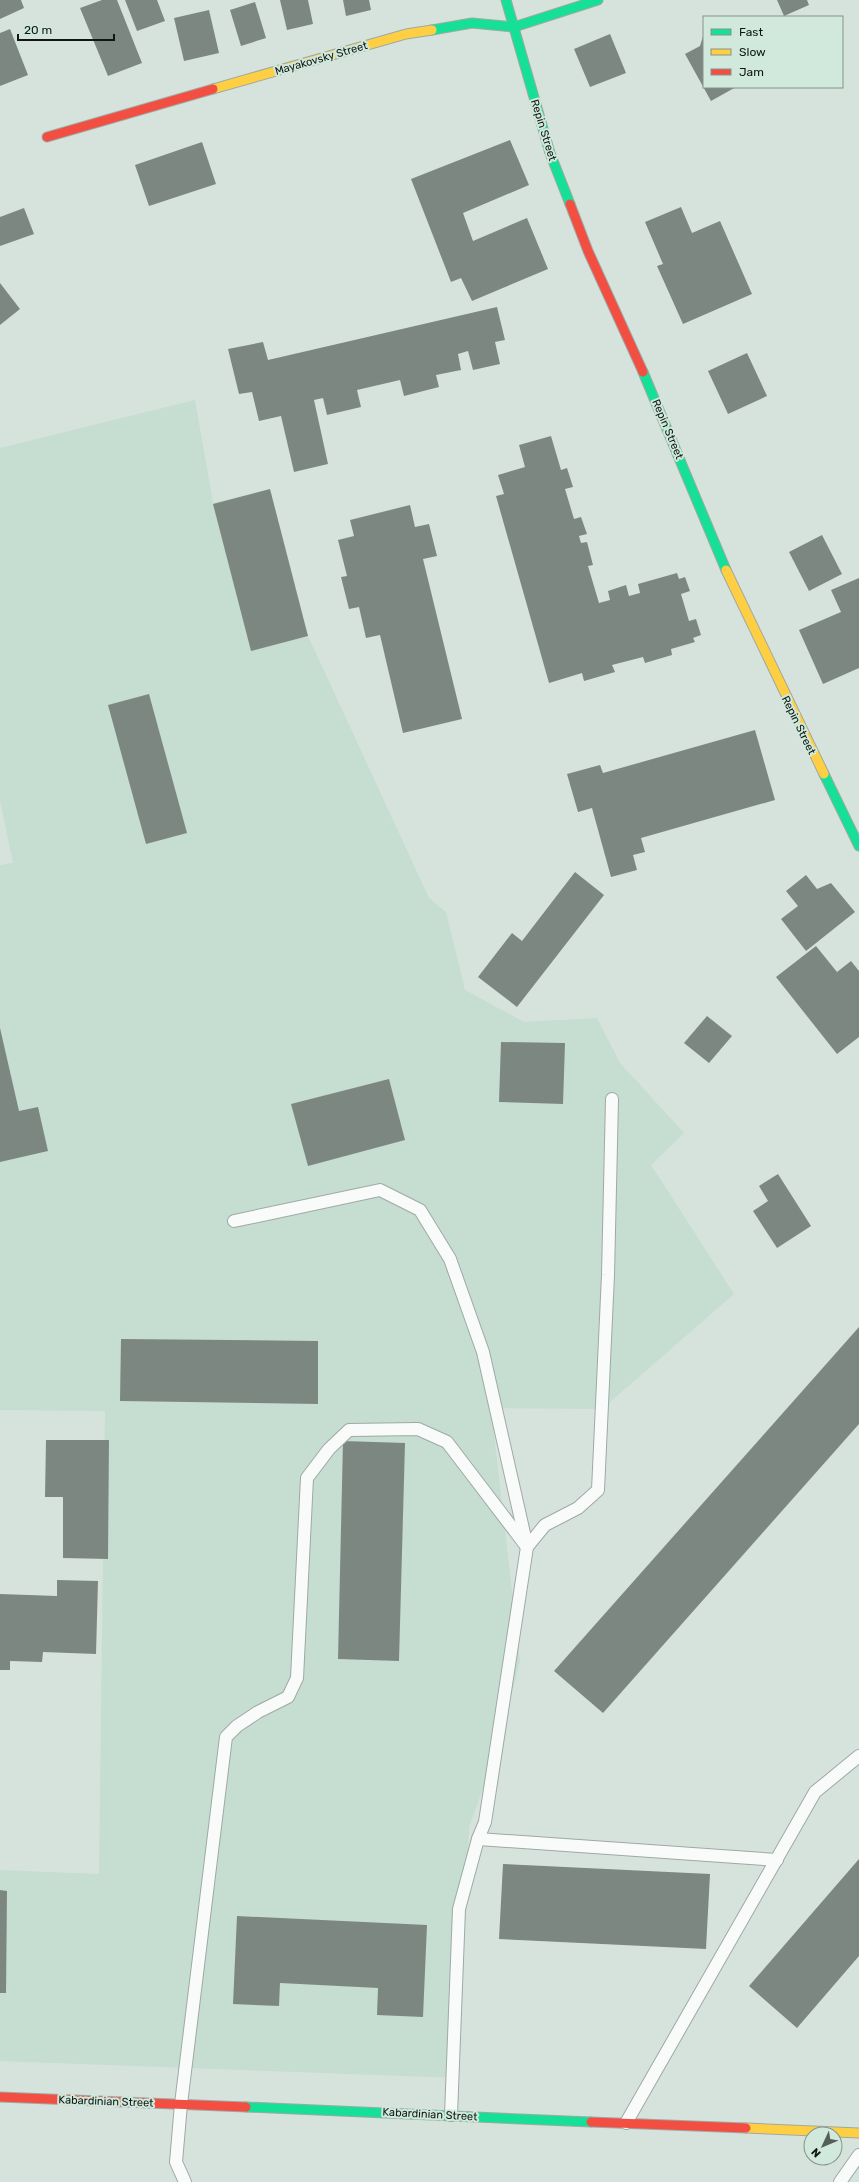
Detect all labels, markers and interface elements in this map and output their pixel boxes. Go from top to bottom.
scale bar [18,16,114,42]
legend [703,16,843,88]
text: 20 m [24,23,52,37]
text: Fast [739,25,763,39]
street label: Mayakovsky Street [273,39,370,78]
text: Slow [739,45,766,59]
text: Jam [739,65,764,79]
street label: Repin Street [528,98,559,163]
street label: Repin Street [649,397,686,462]
street label: Repin Street [779,694,819,757]
street label: Kabardinian Street [58,2093,154,2110]
street label: Kabardinian Street [382,2106,478,2124]
north arrow [803,2126,843,2166]
text: N [809,2145,824,2160]

